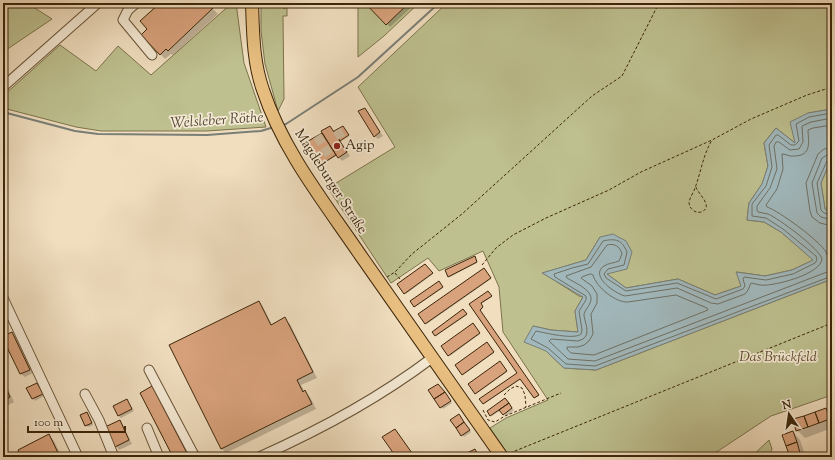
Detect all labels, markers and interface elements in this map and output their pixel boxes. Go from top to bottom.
water label: Welsleber Röthe [170,107,264,135]
street label: Magdeburger Straße [289,126,371,238]
place label: Agip [345,136,375,156]
marker: Agip [332,141,342,151]
park label: Das Brückfeld [739,348,817,368]
north arrow [769,394,809,434]
text: N [780,396,793,414]
scale bar [28,408,125,434]
text: 100 m [34,414,63,432]

